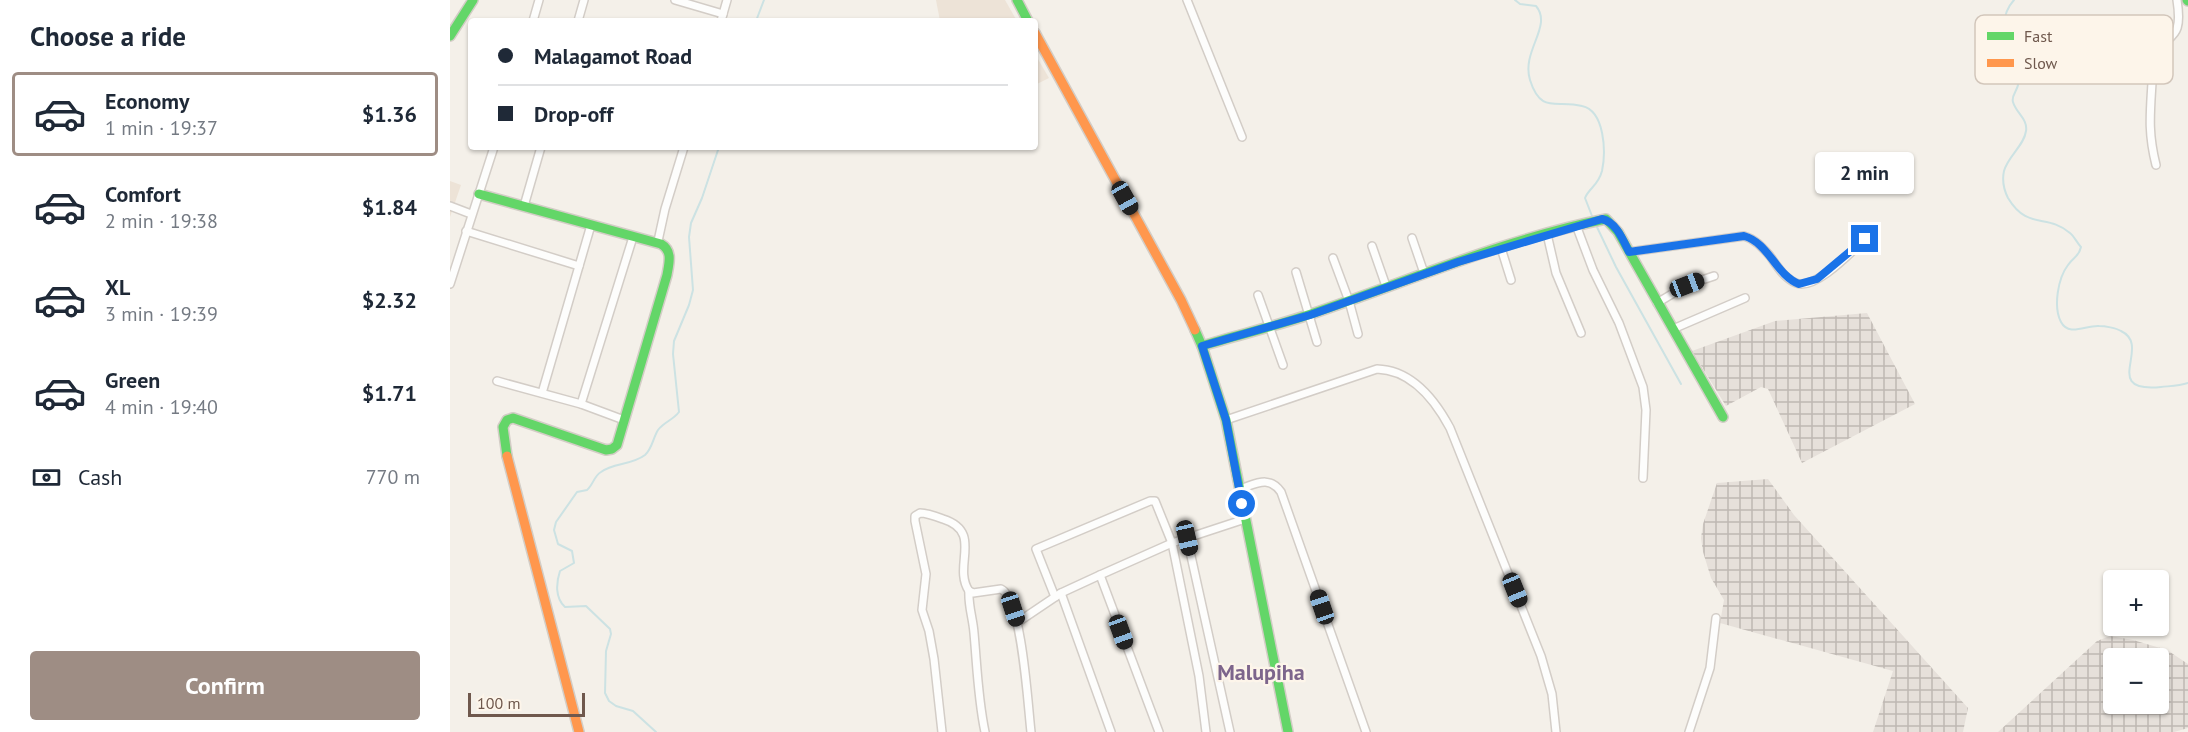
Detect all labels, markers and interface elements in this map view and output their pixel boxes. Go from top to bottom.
legend [1975,15,2173,84]
text: Choose a ride [30,19,186,53]
text: Fast [2024,26,2053,46]
text: Malagamot Road [534,42,692,70]
text: Slow [2024,53,2058,73]
icon: car [33,87,87,141]
text: Economy [105,87,189,115]
text: $1.36 [362,100,417,128]
text: Drop-off [534,100,613,128]
text: 1 min · 19:37 [105,115,218,141]
callout: 2 min [1816,152,1914,194]
text: 2 min [1840,160,1889,186]
car [1108,178,1142,218]
icon: car [33,180,87,234]
text: Comfort [105,180,181,208]
text: $1.84 [362,193,417,221]
text: 2 min · 19:38 [105,208,218,234]
route end [1851,225,1878,252]
car [1667,270,1707,300]
icon: car [33,273,87,327]
text: XL [105,273,130,301]
text: $2.32 [362,286,417,314]
text: 3 min · 19:39 [105,301,218,327]
icon: car [33,366,87,420]
text: Green [105,366,160,394]
text: $1.71 [362,379,417,407]
text: 4 min · 19:40 [105,394,218,420]
icon: cash [30,461,63,494]
text: Cash [78,463,122,491]
text: 770 m [366,464,420,490]
route start [1228,490,1255,517]
car [1174,518,1200,558]
car [1500,570,1530,610]
map controls [2103,570,2169,714]
button: + [2103,570,2169,636]
car [1308,587,1336,627]
car [999,589,1027,629]
car [1106,612,1136,652]
button: − [2103,648,2169,714]
button: Confirm [30,651,420,720]
district label: Malupiha [1217,658,1305,686]
scale bar [468,690,585,718]
text: 100 m [477,693,520,713]

